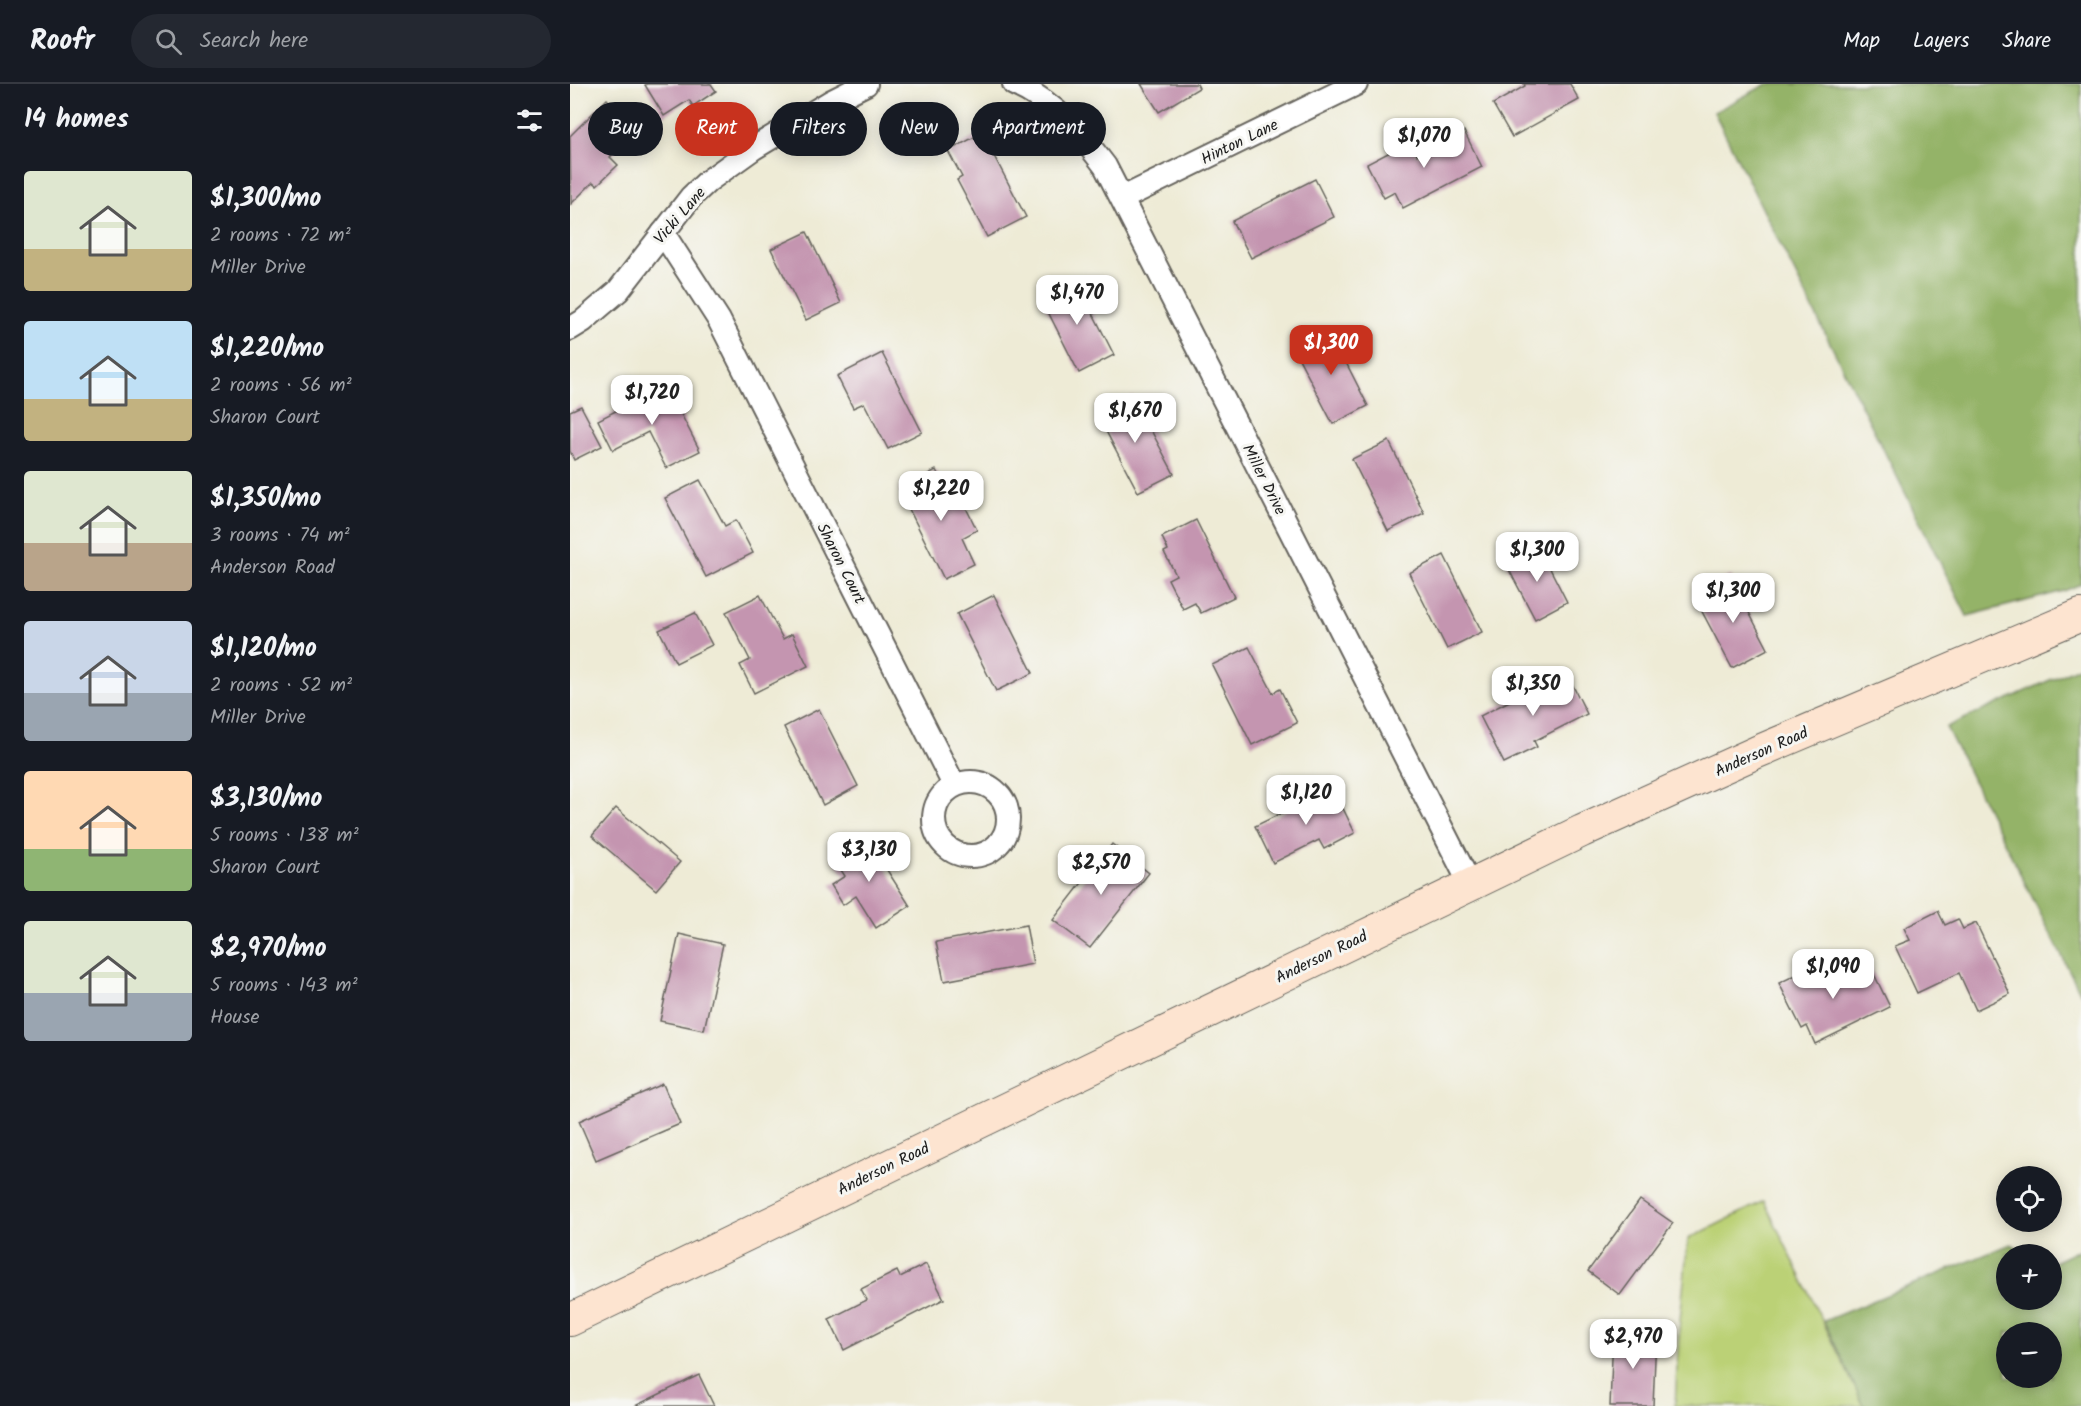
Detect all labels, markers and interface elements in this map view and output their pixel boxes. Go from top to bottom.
search box [131,14,551,68]
text: Roofr [30,19,95,64]
text: Search here [200,24,308,59]
icon: search [152,25,185,58]
text: Map [1843,25,1880,58]
text: Layers [1913,25,1969,58]
text: Share [2002,25,2051,58]
text: 14 homes [24,99,129,141]
chip: Buy [588,102,663,156]
chip: Rent [675,102,758,156]
chip: Filters [770,102,867,156]
chip: New [879,102,959,156]
chip: Apartment [971,102,1106,156]
icon: filters [513,104,546,137]
street label: Hinton Lane [1197,113,1283,172]
pin: $1,070 [1375,118,1473,169]
text: $1,070 [1397,121,1451,153]
text: $1,300/mo [210,178,321,220]
street label: Vicki Lane [648,182,712,250]
icon: home [72,195,144,267]
text: 2 rooms · 72 m² [210,220,351,252]
text: Miller Drive [210,252,306,284]
pin: $1,470 [1028,275,1126,326]
text: $1,470 [1050,278,1104,310]
pin: $1,300 [1282,325,1380,376]
text: $1,220/mo [210,328,324,370]
text: $1,300 [1304,328,1358,360]
icon: home [72,345,144,417]
text: 2 rooms · 56 m² [210,370,352,402]
pin: $1,720 [603,375,701,426]
text: $1,720 [625,378,679,410]
pin: $1,670 [1086,393,1184,444]
text: $1,670 [1108,396,1162,428]
text: Sharon Court [210,402,320,434]
street label: Miller Drive [1235,440,1292,519]
pin: $1,220 [892,471,990,522]
text: $1,220 [913,474,969,506]
text: $1,350/mo [210,478,321,520]
icon: home [72,495,144,567]
street label: Sharon Court [810,519,872,609]
text: 3 rooms · 74 m² [210,520,350,552]
pin: $1,300 [1488,532,1586,583]
text: $1,300 [1510,535,1564,567]
text: Anderson Road [210,552,335,584]
pin: $1,300 [1684,573,1782,624]
text: $1,300 [1706,576,1760,608]
text: $1,120/mo [210,628,317,670]
icon: home [72,645,144,717]
pin: $1,350 [1484,666,1582,717]
text: $1,350 [1506,669,1560,701]
text: 2 rooms · 52 m² [210,670,352,702]
text: Miller Drive [210,702,306,734]
street label: Anderson Road [1711,720,1813,784]
pin: $1,120 [1257,775,1355,826]
text: $3,130/mo [210,778,322,820]
text: $1,120 [1280,778,1332,810]
icon: home [72,795,144,867]
text: 5 rooms · 138 m² [210,820,359,852]
pin: $3,130 [820,832,918,883]
text: $3,130 [841,835,897,867]
pin: $2,570 [1052,845,1150,896]
text: $2,570 [1072,848,1130,880]
text: Sharon Court [210,852,320,884]
street label: Anderson Road [1271,924,1373,990]
text: $2,970/mo [210,928,327,970]
icon: home [72,945,144,1017]
pin: $1,090 [1784,949,1882,1000]
text: $1,090 [1806,952,1860,984]
text: 5 rooms · 143 m² [210,970,358,1002]
text: House [210,1002,260,1034]
street label: Anderson Road [833,1136,935,1202]
map controls [1996,1166,2062,1388]
button: locate [1996,1166,2062,1232]
button: + [1996,1244,2062,1310]
pin: $2,970 [1584,1319,1682,1370]
text: $2,970 [1604,1322,1662,1354]
button: − [1996,1322,2062,1388]

